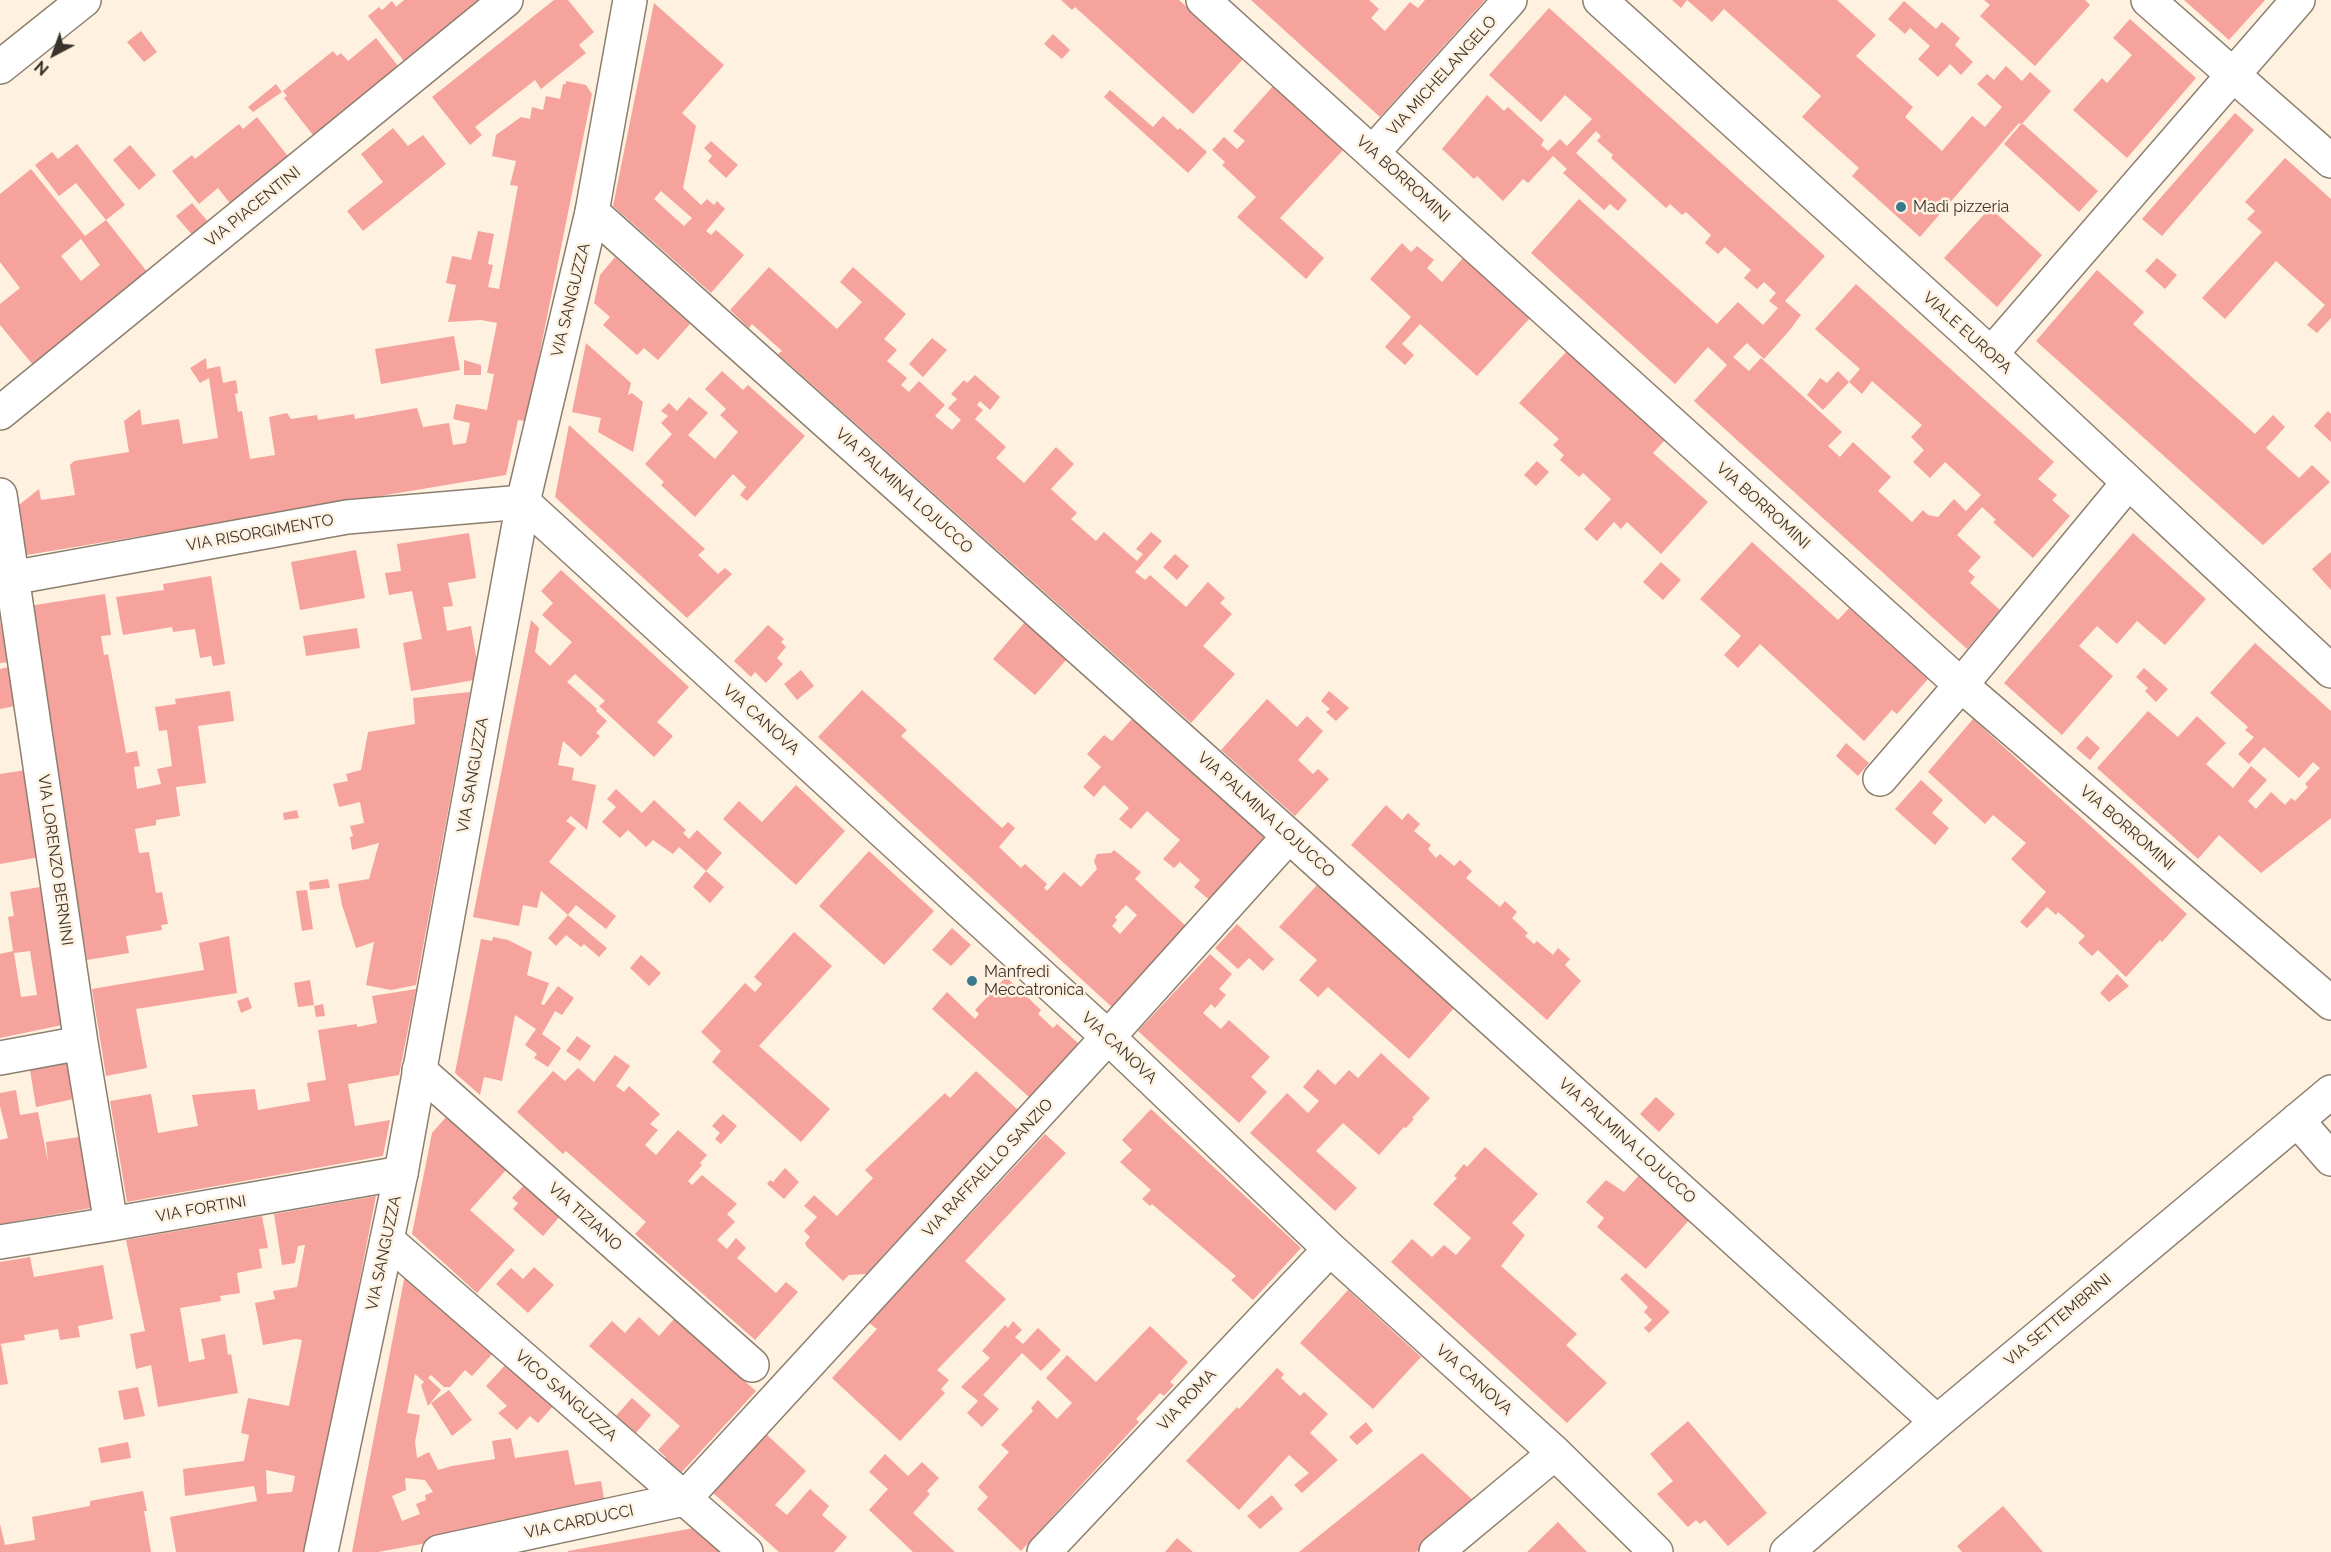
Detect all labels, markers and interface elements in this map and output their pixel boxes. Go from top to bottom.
street label: VIA MICHELANGELO [1383,12,1501,140]
north arrow [24,24,84,84]
text: N [31,57,53,79]
street label: VIA BORROMINI [1352,132,1454,226]
street label: VIA PIACENTINI [201,163,305,251]
place label: Madì pizzeria [1913,197,2009,217]
marker: Madì pizzeria [1894,200,1908,214]
street label: VIA SANGUZZA [548,241,594,359]
street label: VIALE EUROPA [1919,288,2015,378]
street label: VIA PALMINA LOJUCCO [831,424,977,558]
street label: VIA BORROMINI [1712,459,1814,553]
street label: VIA RISORGIMENTO [185,511,335,555]
street label: VIA CANOVA [719,681,803,759]
street label: VIA SANGUZZA [453,716,493,834]
street label: VIA PALMINA LOJUCCO [1193,748,1339,882]
street label: VIA LORENZO BERNINI [33,773,77,947]
street label: VIA BORROMINI [2076,782,2178,874]
place label: Manfredi Meccatronica [984,962,1084,1000]
marker: Manfredi Meccatronica [965,974,979,988]
street label: VIA CANOVA [1077,1008,1161,1088]
street label: VIA PALMINA LOJUCCO [1554,1074,1700,1208]
street label: VIA RAFFAELLO SANZIO [919,1095,1057,1241]
street label: VIA TIZIANO [544,1179,626,1255]
street label: VIA FORTINI [154,1192,248,1226]
street label: VIA SANGUZZA [362,1194,406,1312]
street label: VIA SETTEMBRINI [2001,1270,2115,1370]
street label: VIA CANOVA [1432,1341,1516,1419]
street label: VICO SANGUZZA [511,1346,621,1446]
street label: VIA ROMA [1154,1365,1220,1435]
street label: VIA CARDUCCI [523,1501,635,1543]

